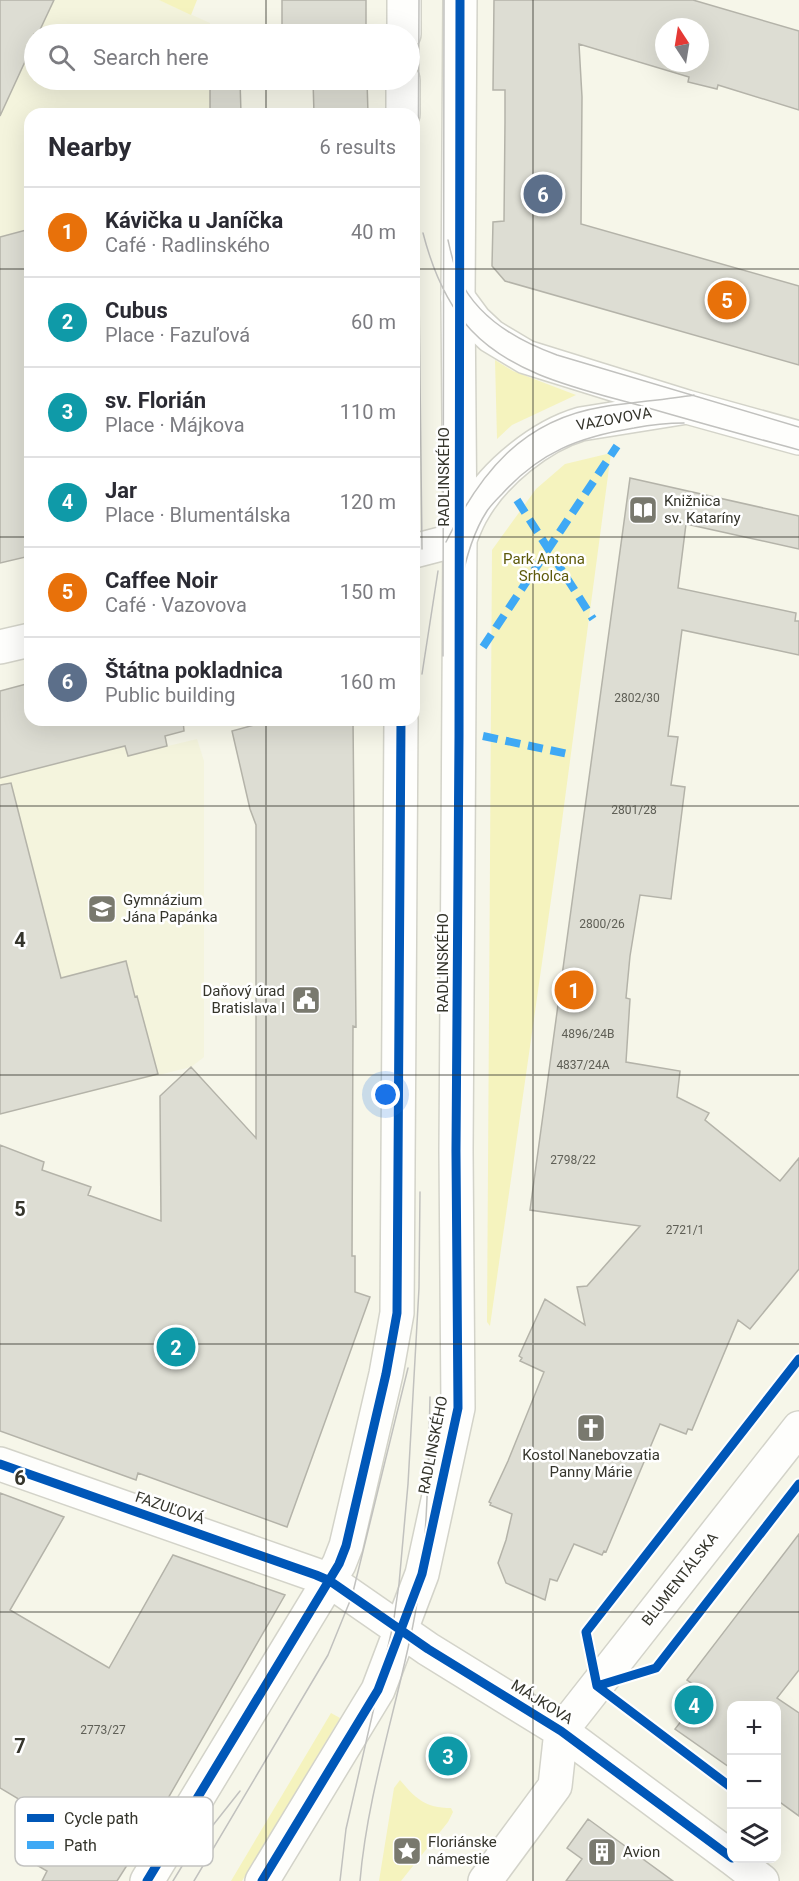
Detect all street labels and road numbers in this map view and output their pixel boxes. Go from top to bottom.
street label: VAZOVOVA [575,403,653,434]
street label: RADLINSKÉHO [435,427,453,527]
street label: RADLINSKÉHO [434,913,452,1013]
street label: RADLINSKÉHO [415,1394,451,1496]
street label: FAZUĽOVÁ [133,1488,207,1528]
street label: BLUMENTÁLSKA [638,1529,722,1629]
street label: MÁJKOVA [508,1676,576,1728]

